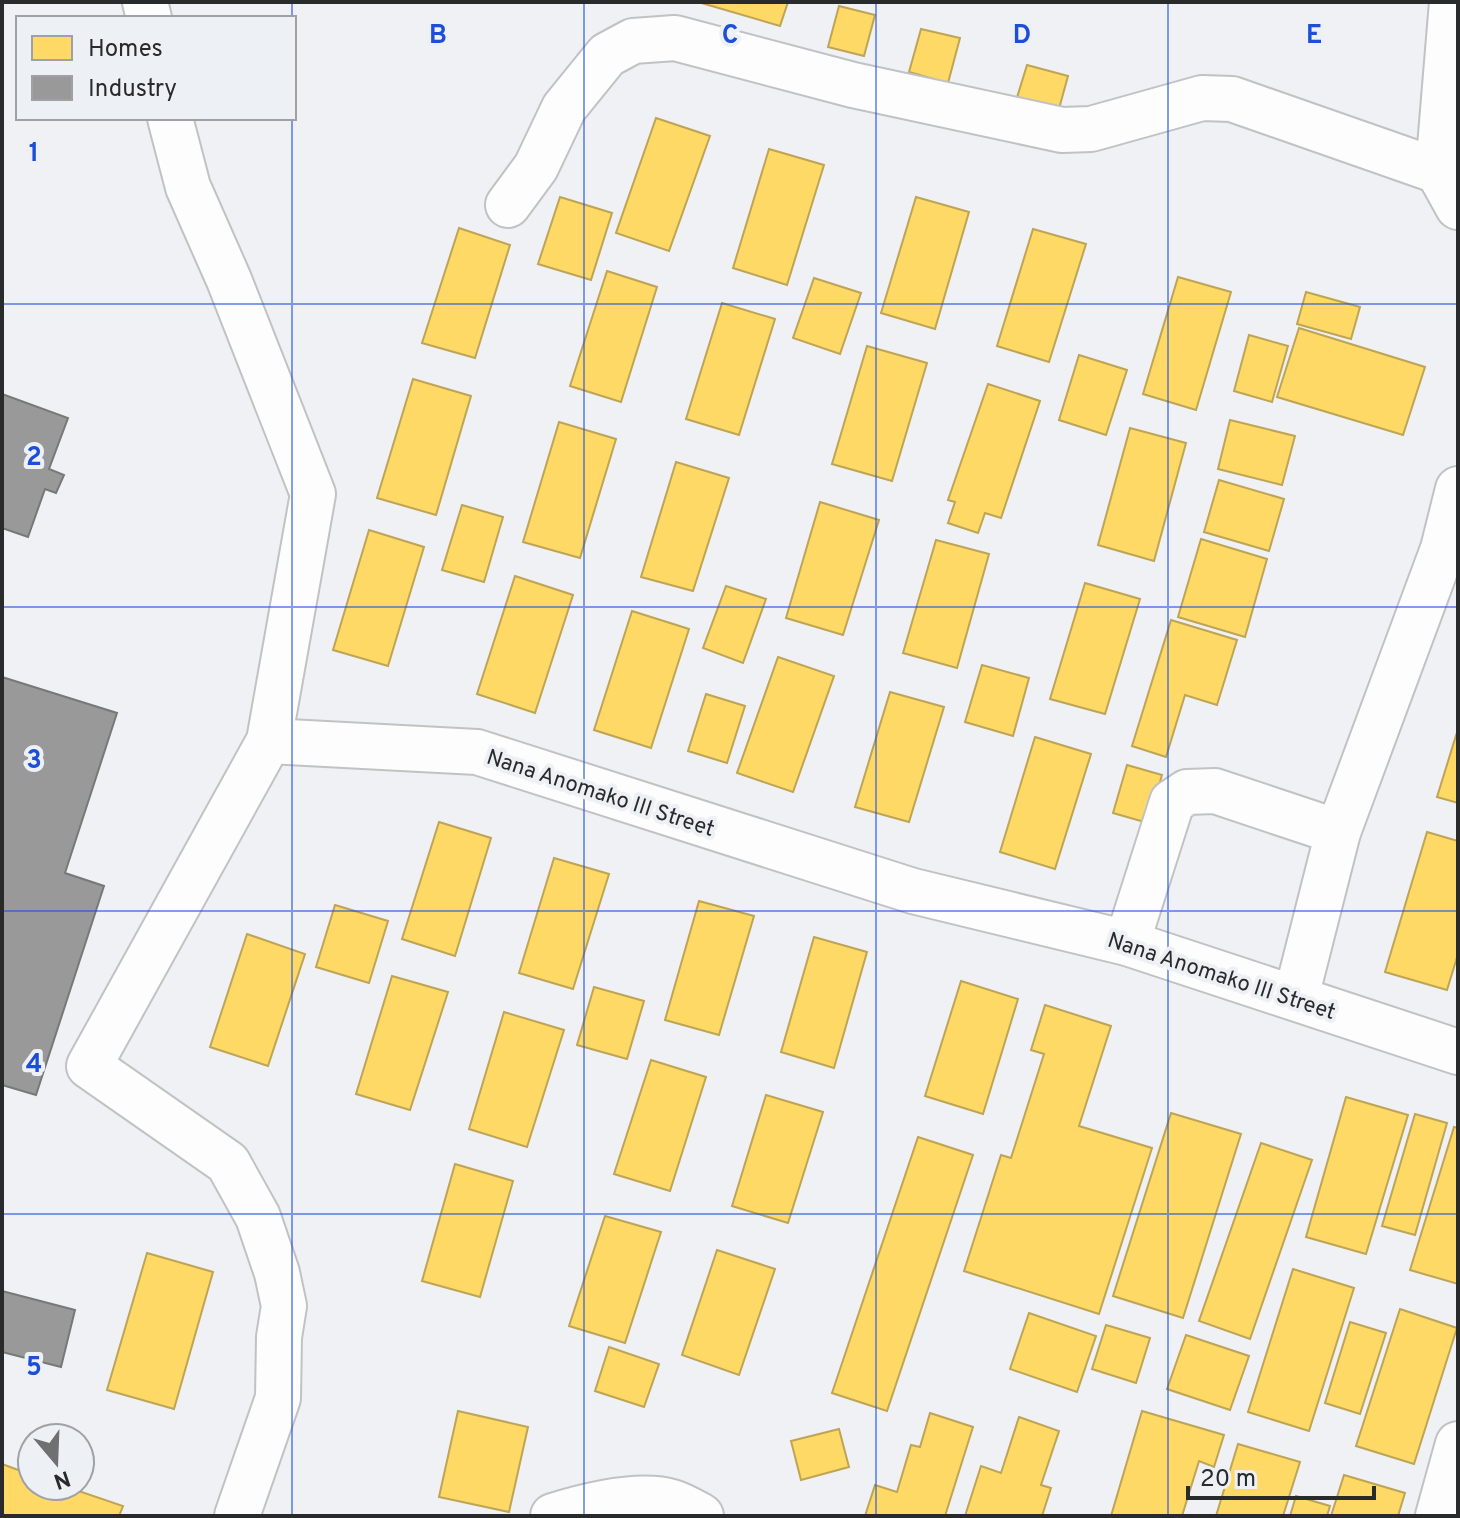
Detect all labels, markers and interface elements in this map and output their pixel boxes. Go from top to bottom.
legend [16,16,296,120]
text: B [429,20,447,53]
text: C [722,20,738,53]
text: D [1013,20,1031,53]
text: E [1306,20,1322,53]
text: Homes [88,35,163,65]
text: Industry [88,75,177,105]
text: 1 [29,138,39,171]
text: 2 [26,442,42,475]
text: 3 [26,745,42,778]
street label: Nana Anomako III Street [483,745,718,844]
street label: Nana Anomako III Street [1104,928,1339,1027]
text: 4 [26,1049,42,1082]
text: 5 [26,1352,42,1385]
north arrow [16,1422,96,1502]
scale bar [1188,1450,1374,1500]
text: N [50,1463,74,1494]
text: 20 m [1200,1465,1256,1495]

